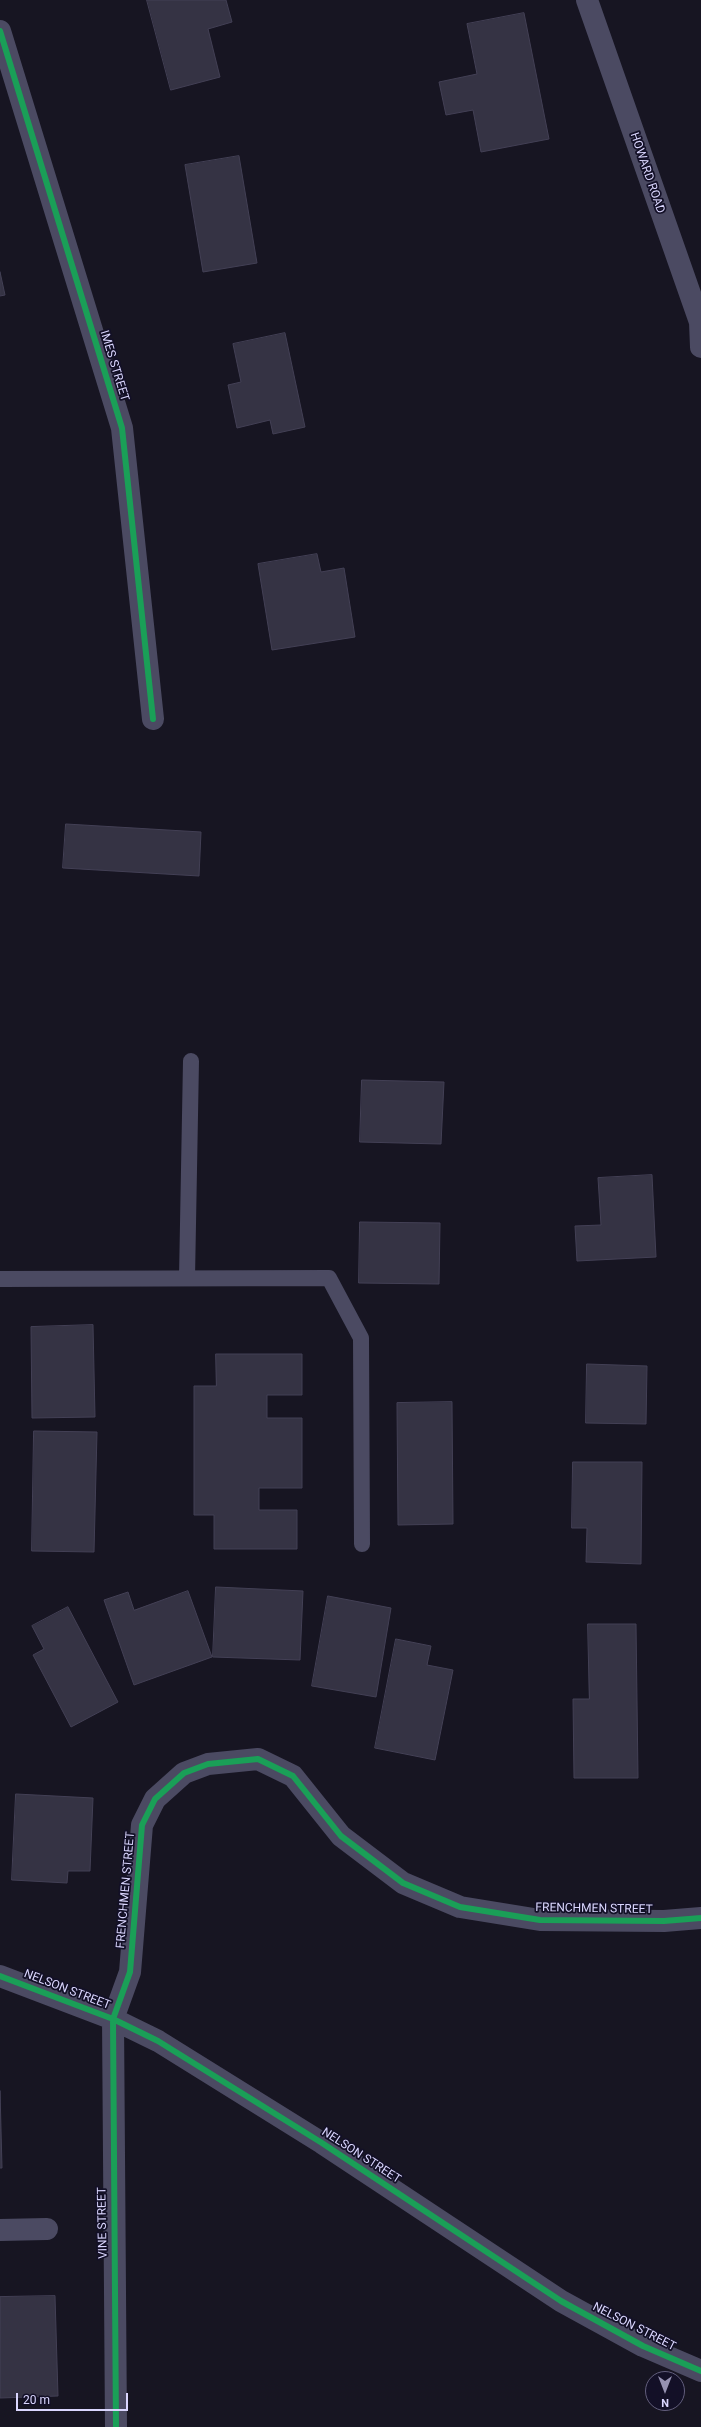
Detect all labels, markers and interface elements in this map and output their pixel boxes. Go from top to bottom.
street label: HOWARD ROAD [626,131,668,215]
street label: IMES STREET [96,329,132,403]
street label: FRENCHMEN STREET [114,1831,138,1949]
street label: FRENCHMEN STREET [535,1901,653,1917]
street label: NELSON STREET [22,1967,112,2013]
street label: NELSON STREET [319,2125,403,2187]
street label: VINE STREET [95,2187,111,2259]
street label: NELSON STREET [590,2300,678,2354]
north arrow [645,2371,685,2411]
scale bar [18,2385,130,2411]
text: 20 m [23,2393,50,2407]
text: N [661,2396,669,2409]

